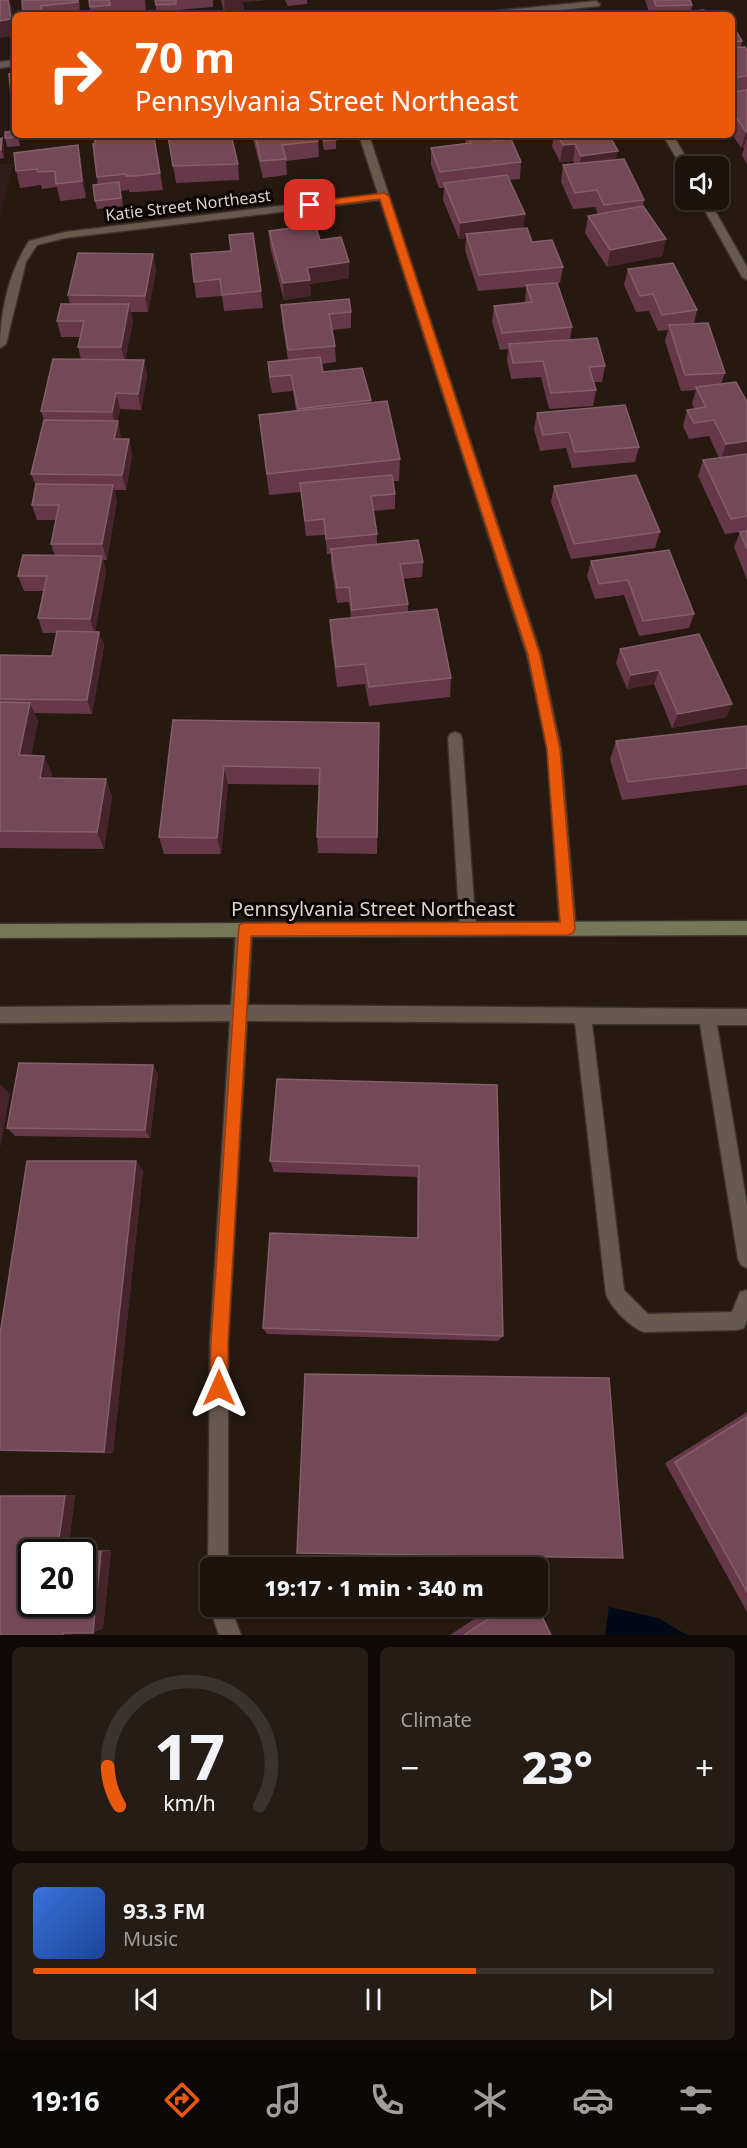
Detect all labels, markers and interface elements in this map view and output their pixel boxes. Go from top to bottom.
text: 70 m [135,28,235,85]
icon: right [36,36,114,114]
text: Pennsylvania Street Northeast [135,82,518,119]
map controls [675,156,729,210]
button: sound [675,156,729,210]
pin [284,179,335,230]
street label: Katie Street Northeast [104,184,272,226]
icon: arrive [293,188,326,221]
street label: Pennsylvania Street Northeast [231,895,515,922]
position arrow [187,1356,251,1420]
speed limit sign: 20 [18,1539,96,1617]
text: 19:17 · 1 min · 340 m [264,1572,484,1602]
text: Climate [401,1706,472,1733]
text: 17 [154,1713,225,1798]
text: 23° [522,1736,593,1797]
text: − [401,1745,419,1790]
text: + [695,1745,714,1790]
text: km/h [163,1788,216,1817]
text: 93.3 FM [123,1895,205,1925]
text: Music [123,1925,178,1952]
icon: previous [130,1983,163,2016]
icon: pause [357,1983,390,2016]
icon: next [584,1983,617,2016]
icon: directions [161,2079,203,2121]
icon: music [263,2079,305,2121]
icon: phone [366,2079,408,2121]
icon: climate [469,2079,511,2121]
icon: car [572,2079,614,2121]
icon: filters [675,2079,717,2121]
text: 19:16 [30,2082,100,2119]

